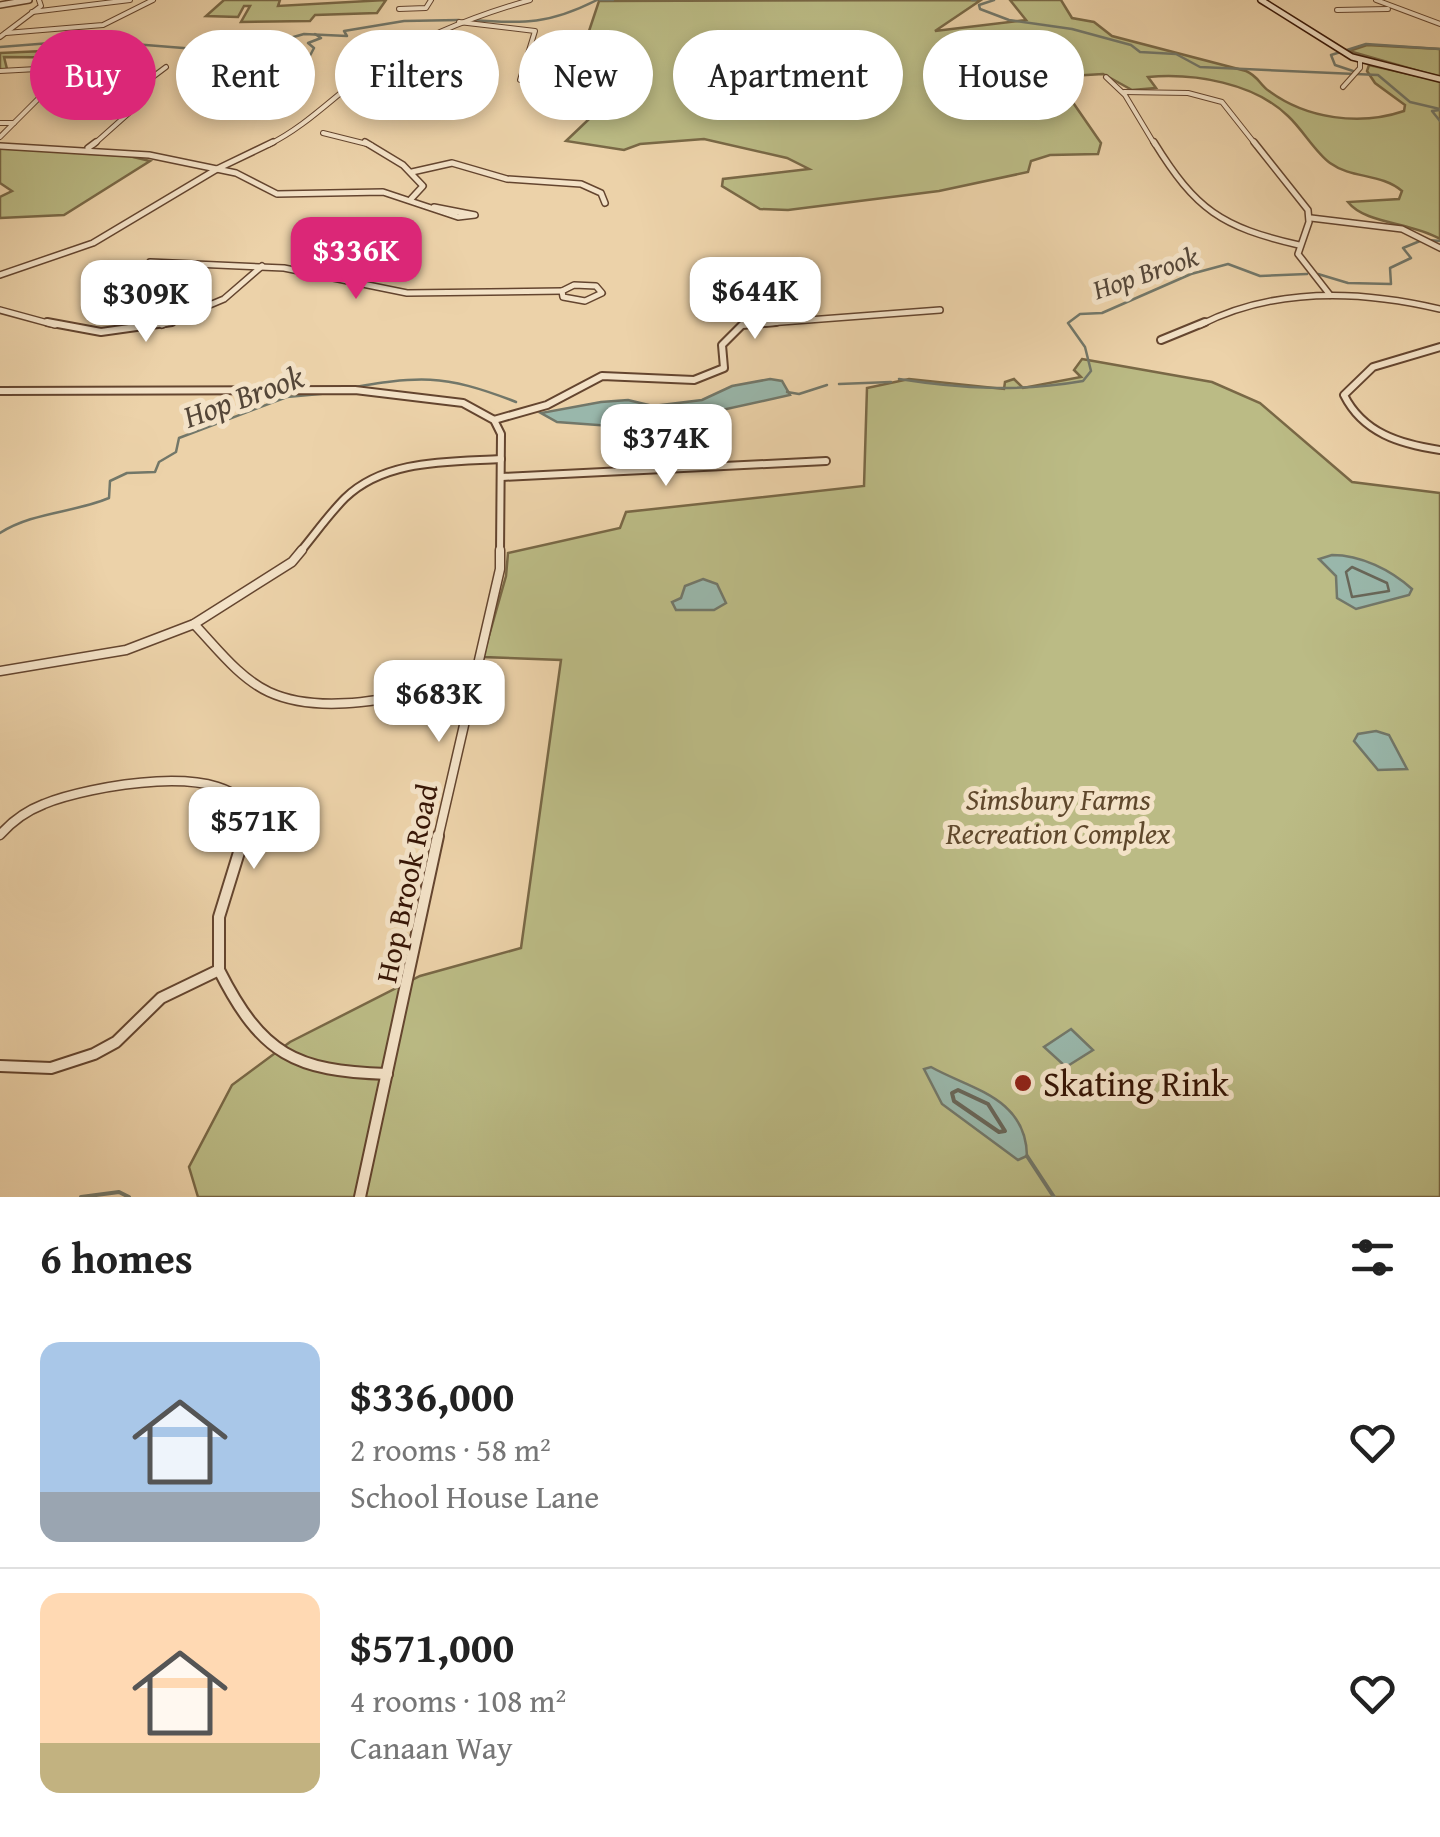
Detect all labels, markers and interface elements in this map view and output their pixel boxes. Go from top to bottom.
chip: Buy [30,30,156,120]
chip: Rent [176,30,315,120]
chip: Filters [335,30,499,120]
chip: New [519,30,653,120]
chip: Apartment [673,30,903,120]
chip: House [923,30,1084,120]
pin: $336K [286,217,426,302]
text: $336K [313,226,399,273]
water label: Hop Brook [1086,235,1204,310]
pin: $644K [685,257,825,342]
pin: $309K [76,260,216,345]
text: $644K [712,266,798,313]
text: $309K [103,269,189,316]
water label: Hop Brook [175,352,310,440]
pin: $374K [596,404,736,489]
text: $374K [623,413,709,460]
pin: $683K [369,660,509,745]
text: $683K [396,669,482,716]
park label: Simsbury Farms Recreation Complex [945,777,1171,855]
street label: Hop Brook Road [363,780,449,986]
pin: $571K [184,787,324,872]
text: $571K [211,796,297,843]
place label: Skating Rink [1043,1058,1229,1109]
marker: Skating Rink [1012,1072,1034,1094]
text: 6 homes [40,1227,193,1288]
icon: filters [1345,1230,1400,1285]
text: $336,000 [350,1365,514,1426]
icon: home [120,1382,240,1502]
icon: heart [1345,1415,1400,1470]
text: 2 rooms · 58 m² [350,1426,551,1473]
text: School House Lane [350,1473,599,1520]
text: $571,000 [350,1616,514,1677]
icon: home [120,1633,240,1753]
icon: heart [1345,1666,1400,1721]
text: 4 rooms · 108 m² [350,1677,566,1724]
text: Canaan Way [350,1724,513,1771]

